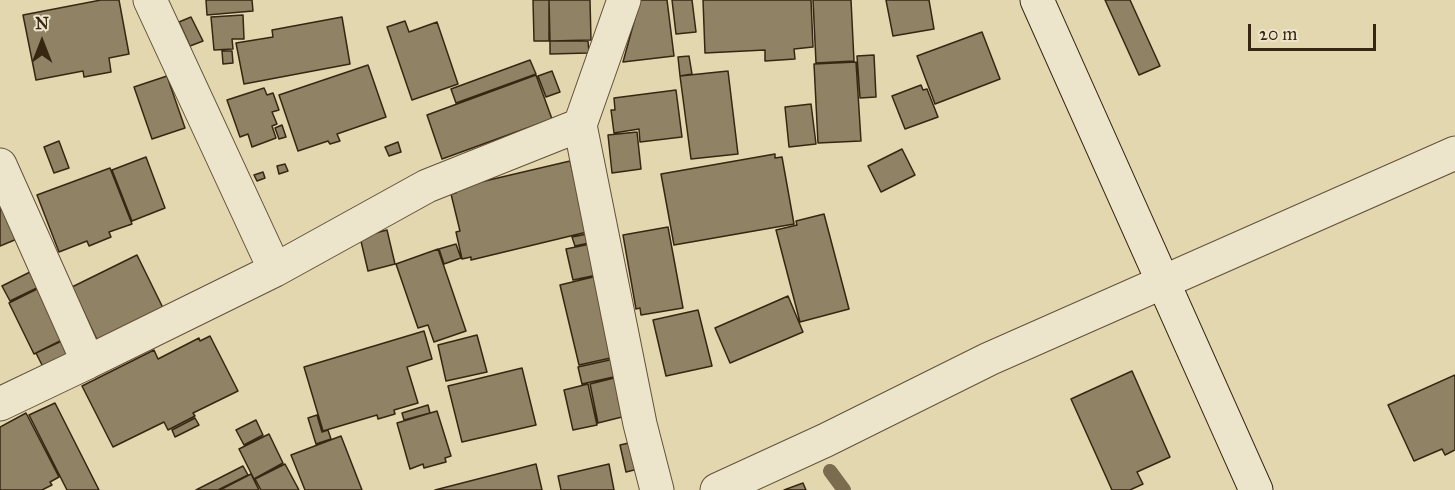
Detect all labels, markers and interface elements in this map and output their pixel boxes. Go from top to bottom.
north arrow [12,12,72,72]
scale bar [1251,12,1378,50]
text: N [35,14,49,33]
text: 20 m [1259,23,1297,45]

